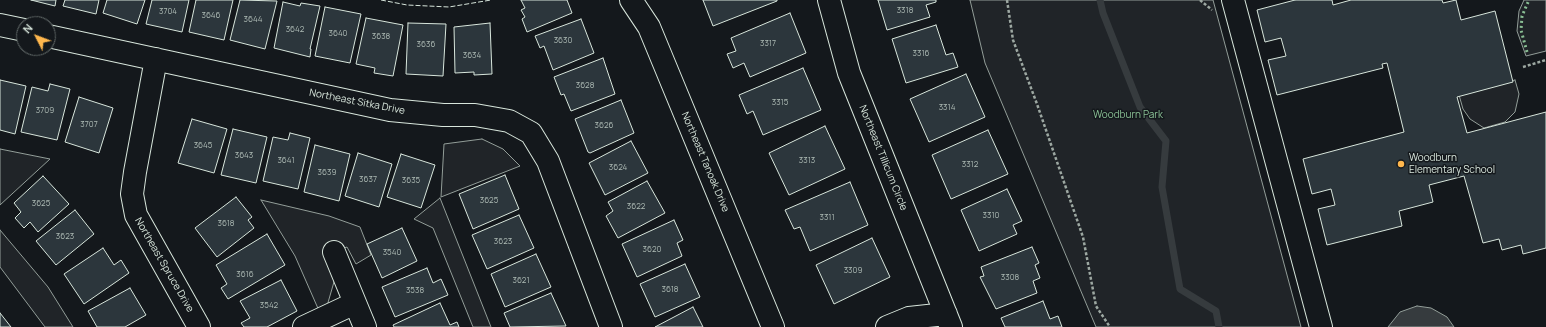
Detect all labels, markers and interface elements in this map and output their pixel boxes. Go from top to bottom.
house number: 3318 [897,6,913,16]
house number: 3704 [159,7,177,17]
house number: 3646 [201,11,221,21]
house number: 3644 [244,15,262,25]
north arrow [16,16,56,56]
text: N [19,20,36,36]
house number: 3642 [286,25,304,35]
house number: 3640 [329,29,347,39]
house number: 3638 [372,32,390,42]
house number: 3630 [554,36,572,46]
house number: 3317 [760,39,776,49]
house number: 3636 [417,40,435,50]
house number: 3316 [913,49,929,59]
house number: 3634 [463,51,481,61]
house number: 3628 [576,81,594,91]
street label: Northeast Sitka Drive [308,87,406,117]
house number: 3315 [772,98,788,108]
house number: 3314 [939,103,955,113]
street label: Northeast Tillicum Circle [856,104,910,212]
house number: 3709 [36,106,54,116]
park label: Woodburn Park [1093,109,1163,121]
street label: Northeast Tanoak Drive [678,110,732,214]
house number: 3707 [80,120,98,130]
house number: 3626 [595,121,613,131]
house number: 3645 [194,141,212,151]
house number: 3643 [235,151,253,161]
place label: Woodburn Elementary School [1409,152,1495,176]
house number: 3641 [277,156,295,166]
house number: 3313 [799,156,815,166]
marker: Woodburn Elementary School [1396,159,1406,169]
house number: 3312 [962,160,978,170]
house number: 3624 [609,163,627,173]
house number: 3639 [318,168,336,178]
house number: 3637 [359,175,377,185]
house number: 3635 [402,176,420,186]
house number: 3625 [480,196,498,206]
house number: 3625 [32,199,50,209]
house number: 3622 [627,202,645,212]
house number: 3310 [983,211,999,221]
house number: 3311 [819,213,835,223]
street label: Northeast Spruce Drive [132,216,196,314]
house number: 3618 [217,219,235,229]
house number: 3623 [56,232,74,242]
house number: 3623 [494,237,512,247]
house number: 3620 [643,245,661,255]
house number: 3540 [383,248,401,258]
house number: 3309 [844,266,862,276]
house number: 3616 [236,270,254,280]
house number: 3308 [1001,273,1019,283]
house number: 3621 [512,276,530,286]
house number: 3618 [661,285,679,295]
house number: 3538 [406,286,424,296]
house number: 3542 [260,301,278,311]

